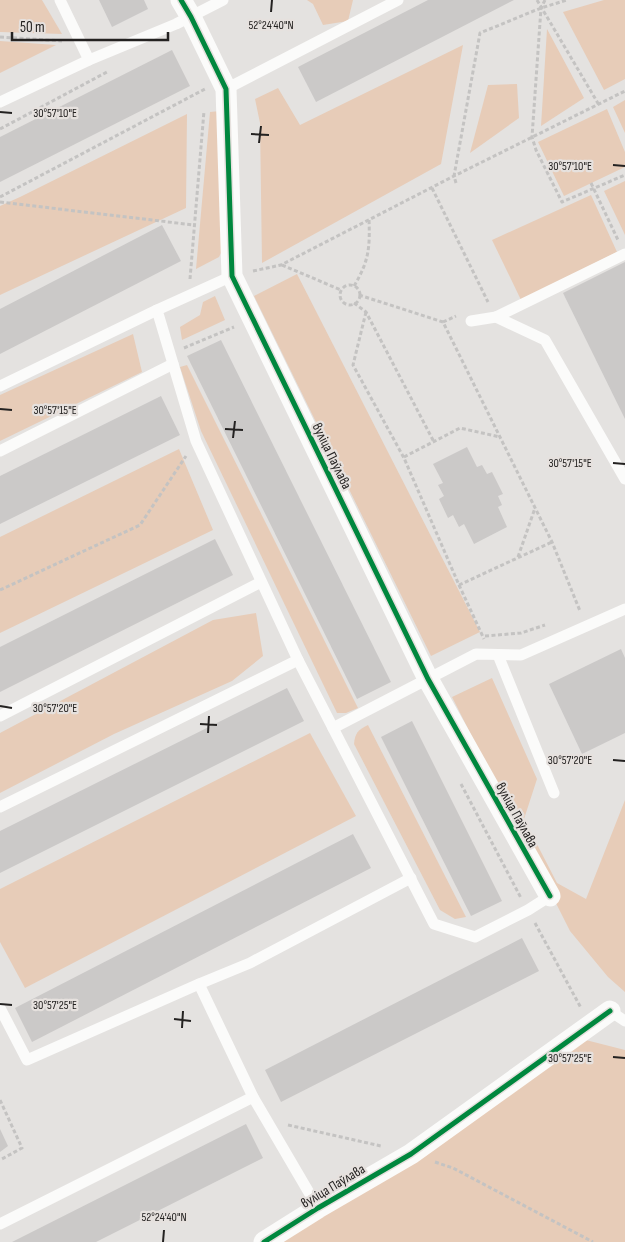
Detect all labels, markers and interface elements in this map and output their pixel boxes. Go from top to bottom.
scale bar [12,10,169,42]
text: 50 m [20,18,45,37]
text: 52°24'40"N [248,18,294,33]
text: 30°57'10"E [33,106,77,121]
text: 30°57'10"E [548,159,592,174]
text: 30°57'15"E [33,403,77,418]
street label: вуліца Паўлава [309,420,355,492]
text: 30°57'15"E [548,456,592,471]
text: 30°57'20"E [33,701,77,716]
text: 30°57'20"E [548,753,592,768]
street label: вуліца Паўлава [492,780,542,850]
text: 30°57'25"E [33,998,77,1013]
text: 30°57'25"E [548,1051,592,1066]
street label: вуліца Паўлава [298,1160,368,1212]
text: 52°24'40"N [141,1210,187,1225]

